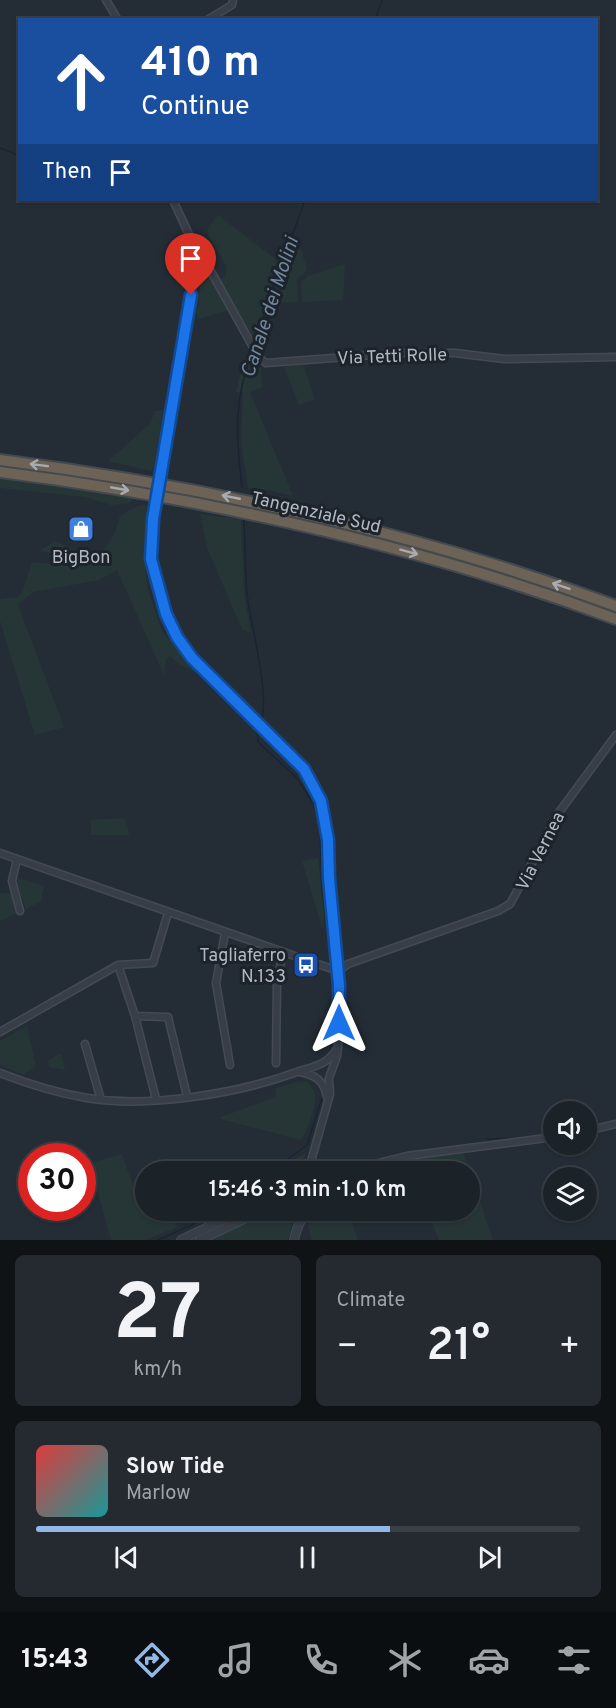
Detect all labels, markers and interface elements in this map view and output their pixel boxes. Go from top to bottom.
text: 410 m [141,38,260,91]
icon: ahead [42,42,120,120]
text: Continue [141,90,250,124]
icon: arrive [104,156,137,189]
text: Then [42,159,92,186]
pin [165,233,216,295]
water label: Canale dei Molini [236,233,306,381]
icon: arrive [174,242,207,275]
street label: Via Tetti Rolle [337,344,447,371]
one-way arrow [29,459,49,470]
one-way arrow [110,484,130,495]
street label: Tangenziale Sud [249,487,383,540]
one-way arrow [222,491,241,502]
shop icon: BigBon [66,514,96,544]
one-way arrow [399,546,418,558]
place label: BigBon [52,547,110,570]
one-way arrow [552,580,571,591]
street label: Via Vernea [512,808,571,895]
place label: Tagliaferro N.133 [199,945,286,989]
bus stop icon: Tagliaferro N.133 [291,950,321,980]
position arrow [307,991,371,1055]
map controls [543,1101,597,1221]
button: sound [543,1101,597,1155]
speed limit sign: 30 [18,1143,96,1221]
button: layers [543,1167,597,1221]
text: 15:46 · 3 min · 1.0 km [209,1177,406,1204]
text: 27 [113,1268,202,1367]
text: Climate [337,1288,405,1314]
text: 21° [426,1319,490,1376]
text: − [337,1327,358,1369]
text: + [559,1327,580,1369]
text: km/h [133,1357,182,1383]
text: Slow Tide [126,1454,225,1481]
text: Marlow [126,1481,190,1507]
icon: previous [110,1541,143,1574]
icon: pause [291,1541,324,1574]
icon: next [473,1541,506,1574]
icon: directions [131,1639,173,1681]
icon: music [215,1639,257,1681]
icon: phone [300,1639,342,1681]
icon: climate [384,1639,426,1681]
icon: car [468,1639,510,1681]
icon: filters [553,1639,595,1681]
text: 15:43 [21,1643,89,1677]

